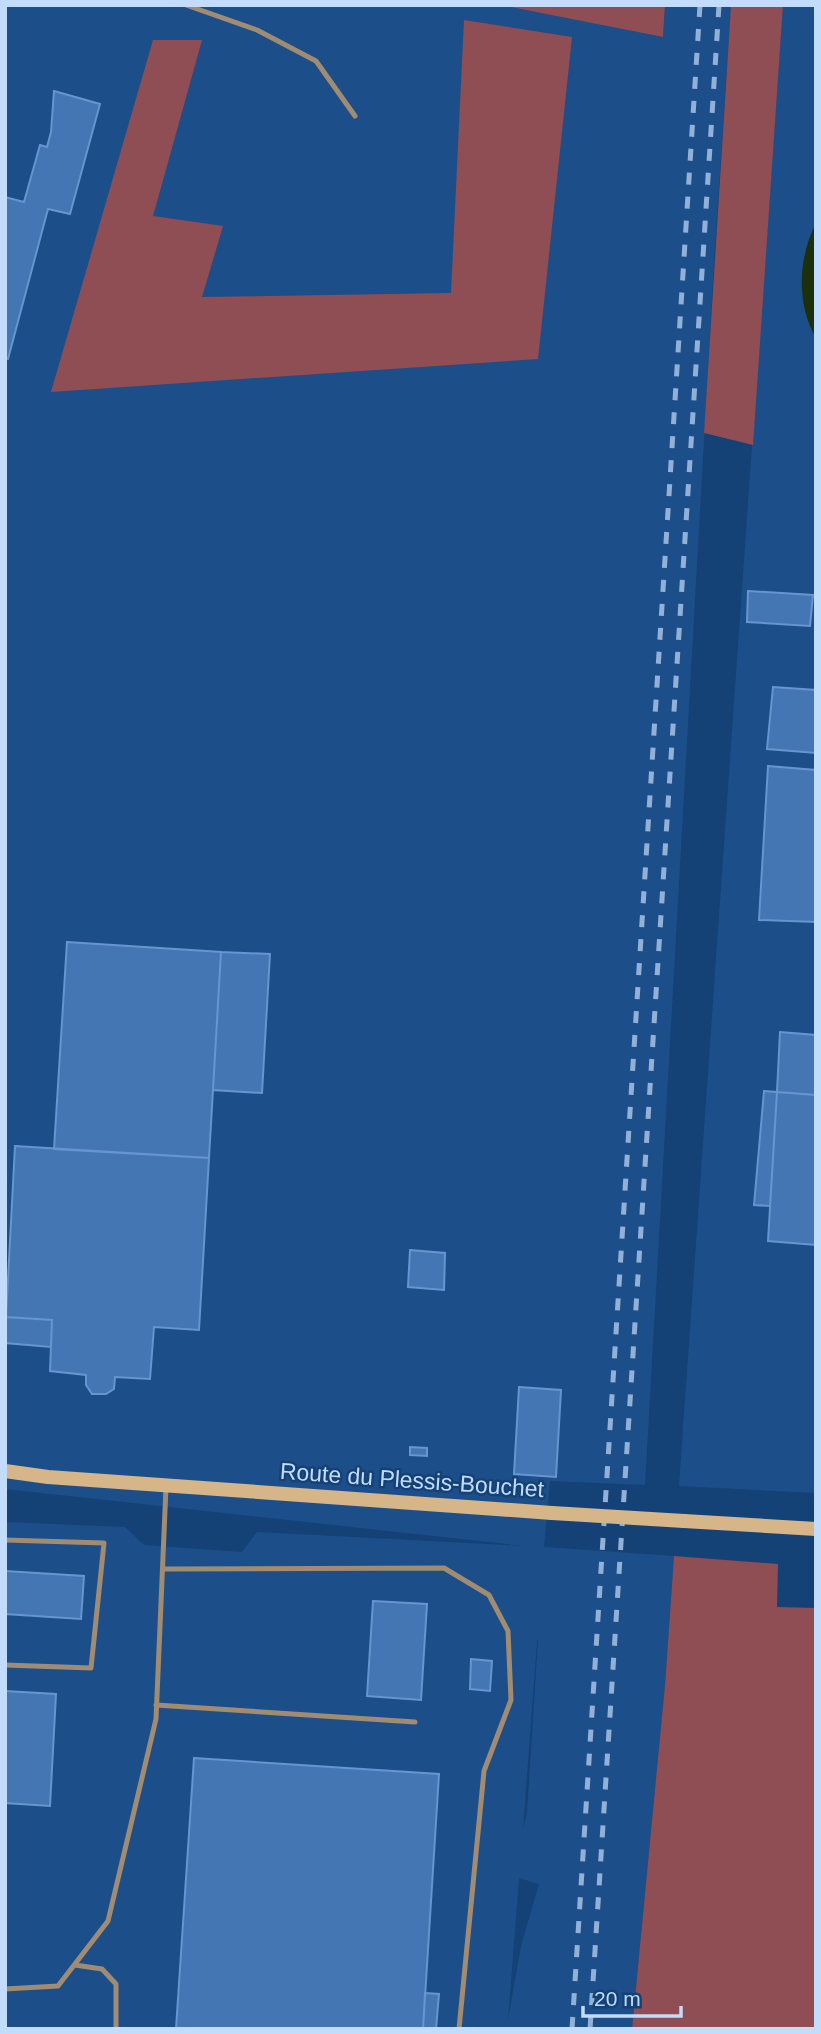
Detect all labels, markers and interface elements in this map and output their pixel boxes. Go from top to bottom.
street label: Route du Plessis-Bouchet [279,1458,546,1502]
scale bar [583,1974,681,2018]
text: 20 m [594,1987,641,2010]

